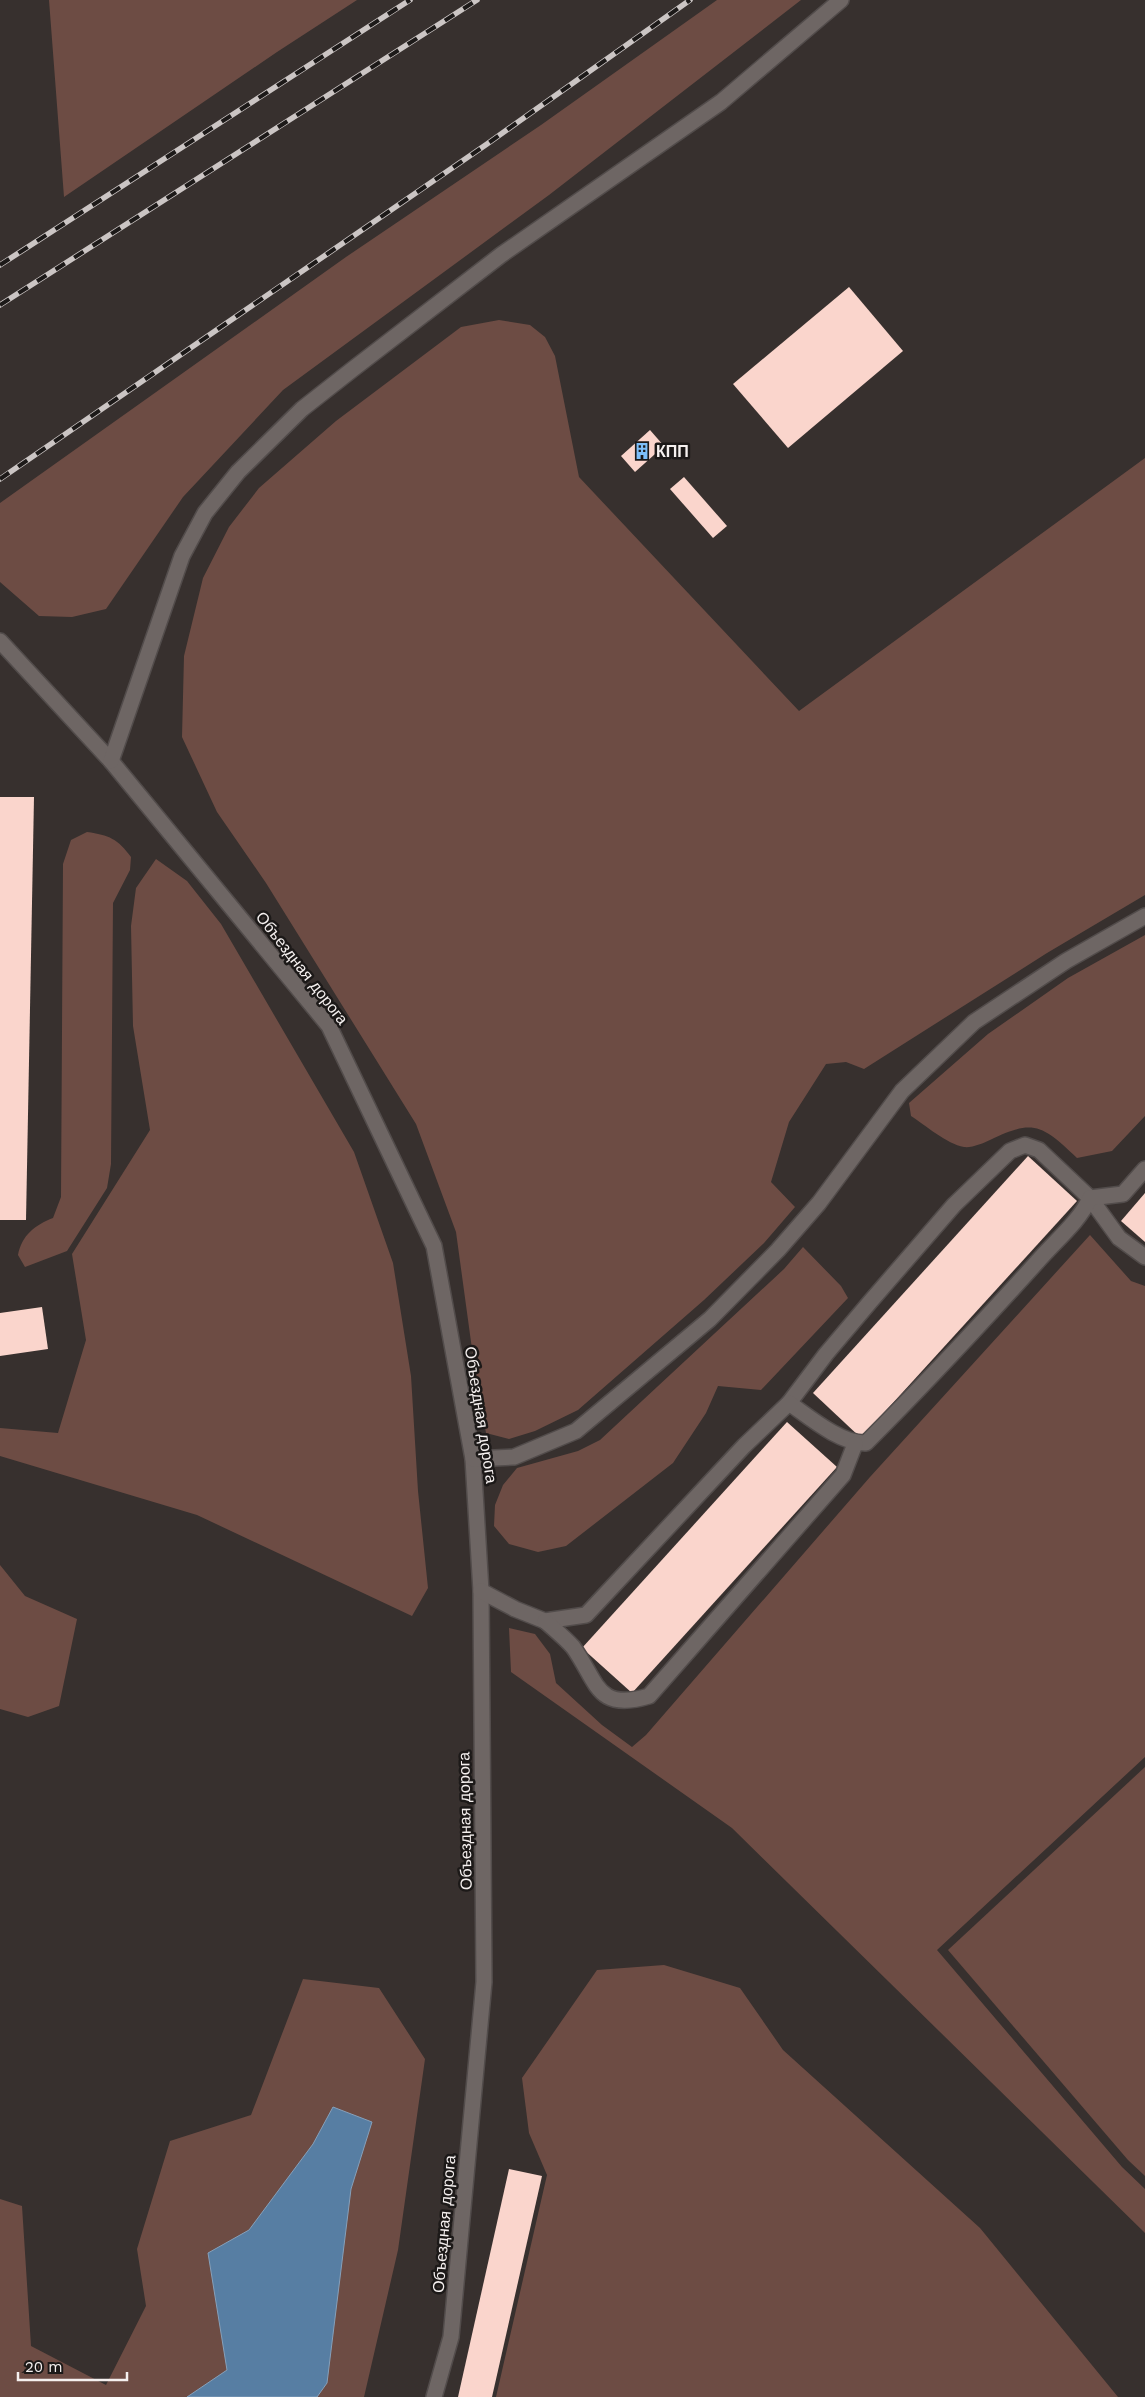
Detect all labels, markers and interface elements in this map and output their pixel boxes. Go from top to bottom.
building icon: КПП [632,441,652,461]
place label: КПП [656,442,689,461]
street label: Объездная дорога [252,908,352,1028]
street label: Объездная дорога [461,1345,501,1485]
street label: Объездная дорога [454,1752,476,1890]
street label: Объездная дорога [429,2154,459,2294]
scale bar [18,2350,126,2382]
text: 20 m [25,2358,63,2376]

